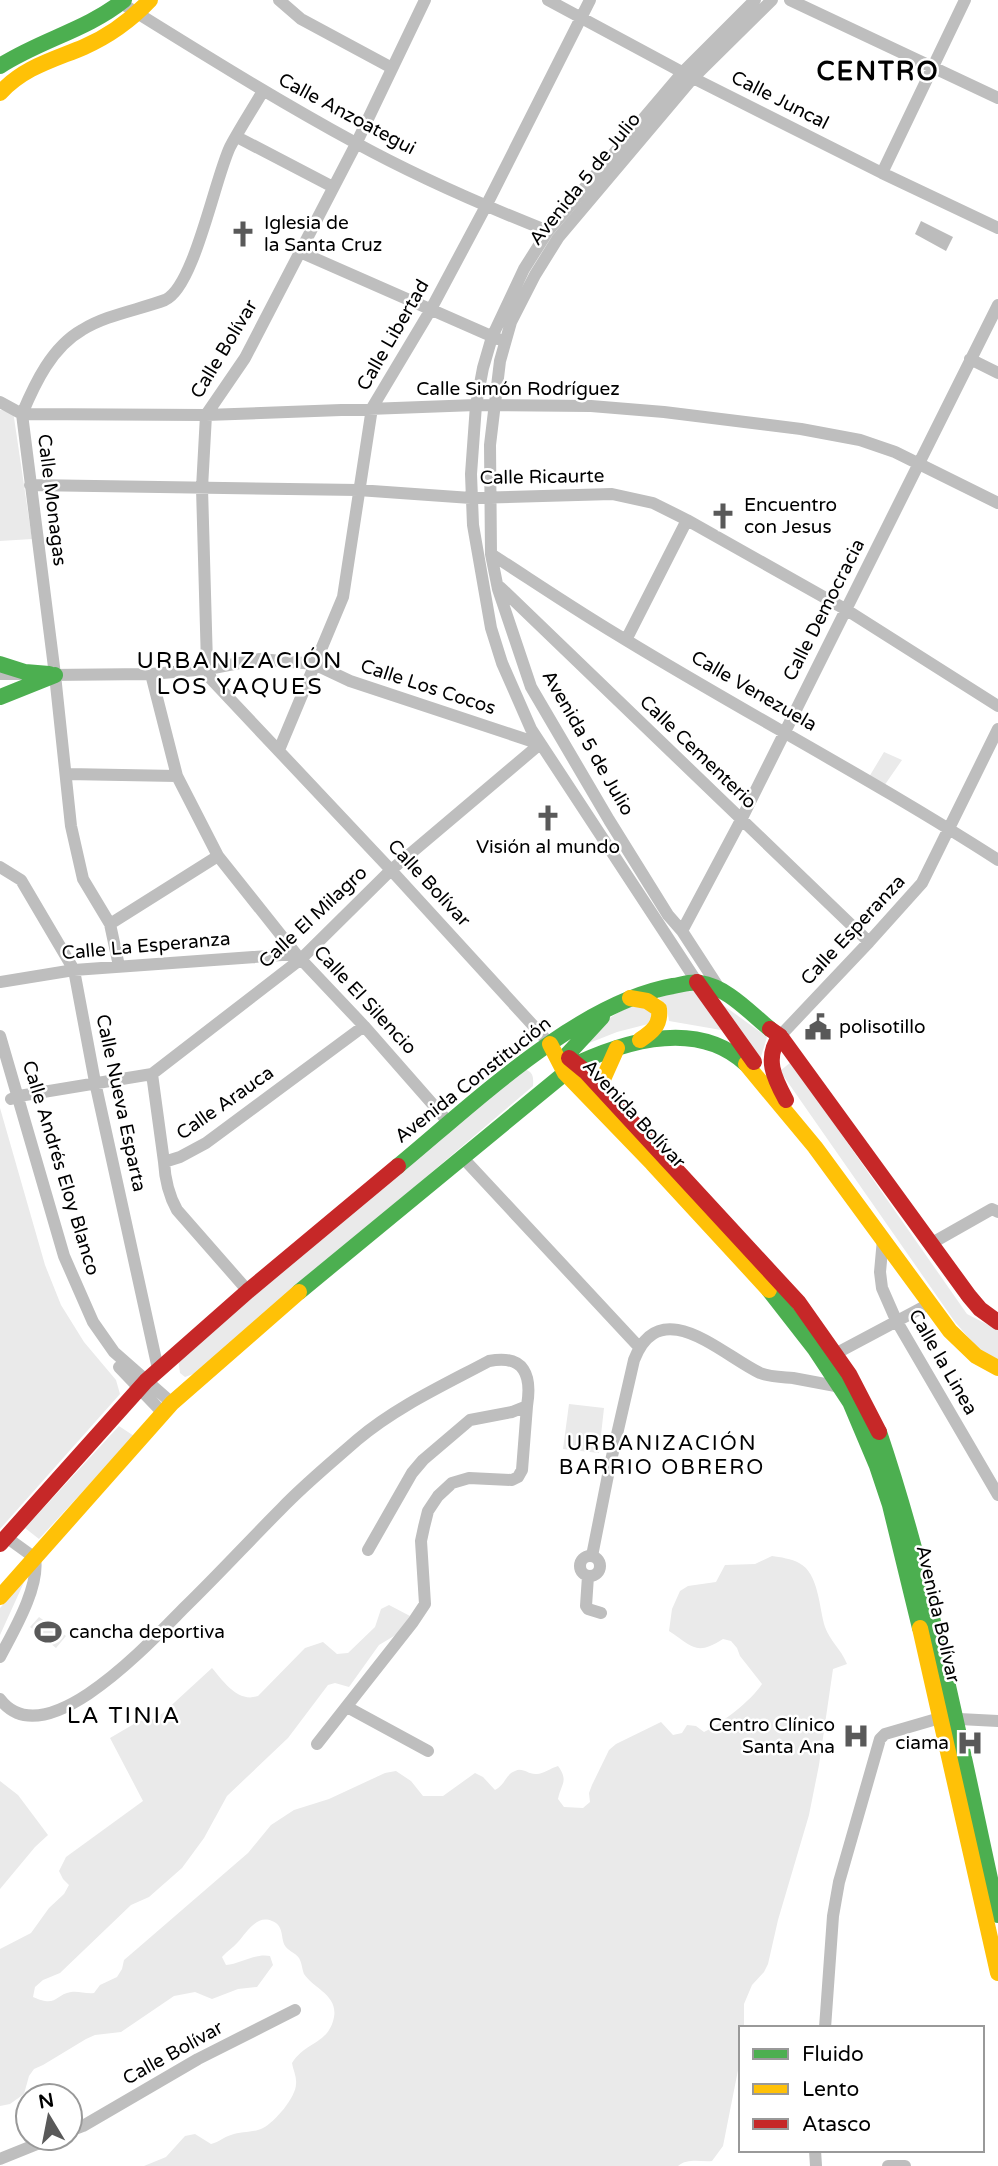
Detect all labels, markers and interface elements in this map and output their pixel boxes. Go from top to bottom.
district label: CENTRO [817,56,940,87]
street label: Calle Juncal [728,66,832,134]
street label: Calle Anzoategui [275,69,419,159]
street label: Avenida 5 de Julio [525,108,645,250]
place label: Iglesia de la Santa Cruz [264,212,382,256]
church icon: Iglesia de la Santa Cruz [228,219,258,249]
street label: Calle Libertad [352,276,434,394]
street label: Calle Bolívar [186,295,262,402]
street label: Calle Simón Rodríguez [416,378,620,400]
street label: Calle Monagas [33,433,71,567]
street label: Calle Ricaurte [479,465,605,489]
place label: Encuentro con Jesus [744,494,837,538]
church icon: Encuentro con Jesus [708,501,738,531]
street label: Calle Democracia [779,535,869,685]
street label: Calle Venezuela [687,646,821,736]
district label: URBANIZACIÓN LOS YAQUES [136,647,344,701]
street label: Calle Los Cocos [358,655,498,719]
street label: Avenida 5 de Julio [537,666,639,820]
street label: Calle Cementerio [635,691,761,813]
church icon: Visión al mundo [533,803,563,833]
street label: Calle Bolívar [383,835,475,932]
place label: Visión al mundo [476,836,620,858]
street label: Calle El Milagro [254,861,372,973]
street label: Calle Esperanza [796,870,910,990]
street label: Calle La Esperanza [61,928,231,964]
street label: Calle El Silencio [309,941,421,1059]
street label: Calle Nueva Esparta [91,1012,151,1194]
street label: Avenida Constitución [391,1012,555,1148]
public building icon: polisotillo [803,1012,833,1042]
place label: polisotillo [839,1016,926,1038]
street label: Avenida Bolívar [578,1055,690,1173]
street label: Calle Andrés Eloy Blanco [18,1058,104,1278]
street label: Calle Arauca [172,1061,278,1145]
street label: Calle la Linea [904,1305,982,1419]
district label: URBANIZACIÓN BARRIO OBRERO [559,1431,765,1480]
street label: Avenida Bolívar [912,1543,965,1685]
sports icon: cancha deportiva [33,1617,63,1647]
place label: cancha deportiva [69,1621,225,1643]
district label: LA TINIA [67,1702,181,1730]
place label: Centro Clínico Santa Ana [709,1714,835,1758]
hospital icon: Centro Clínico Santa Ana [841,1721,871,1751]
hospital icon: ciama [955,1728,985,1758]
place label: ciama [895,1732,949,1754]
street label: Calle Bolívar [119,2016,228,2090]
legend [739,2026,984,2152]
text: Fluido [802,2042,864,2067]
text: Lento [802,2077,859,2102]
north arrow [14,2082,84,2152]
text: N [37,2089,56,2113]
text: Atasco [802,2112,871,2137]

